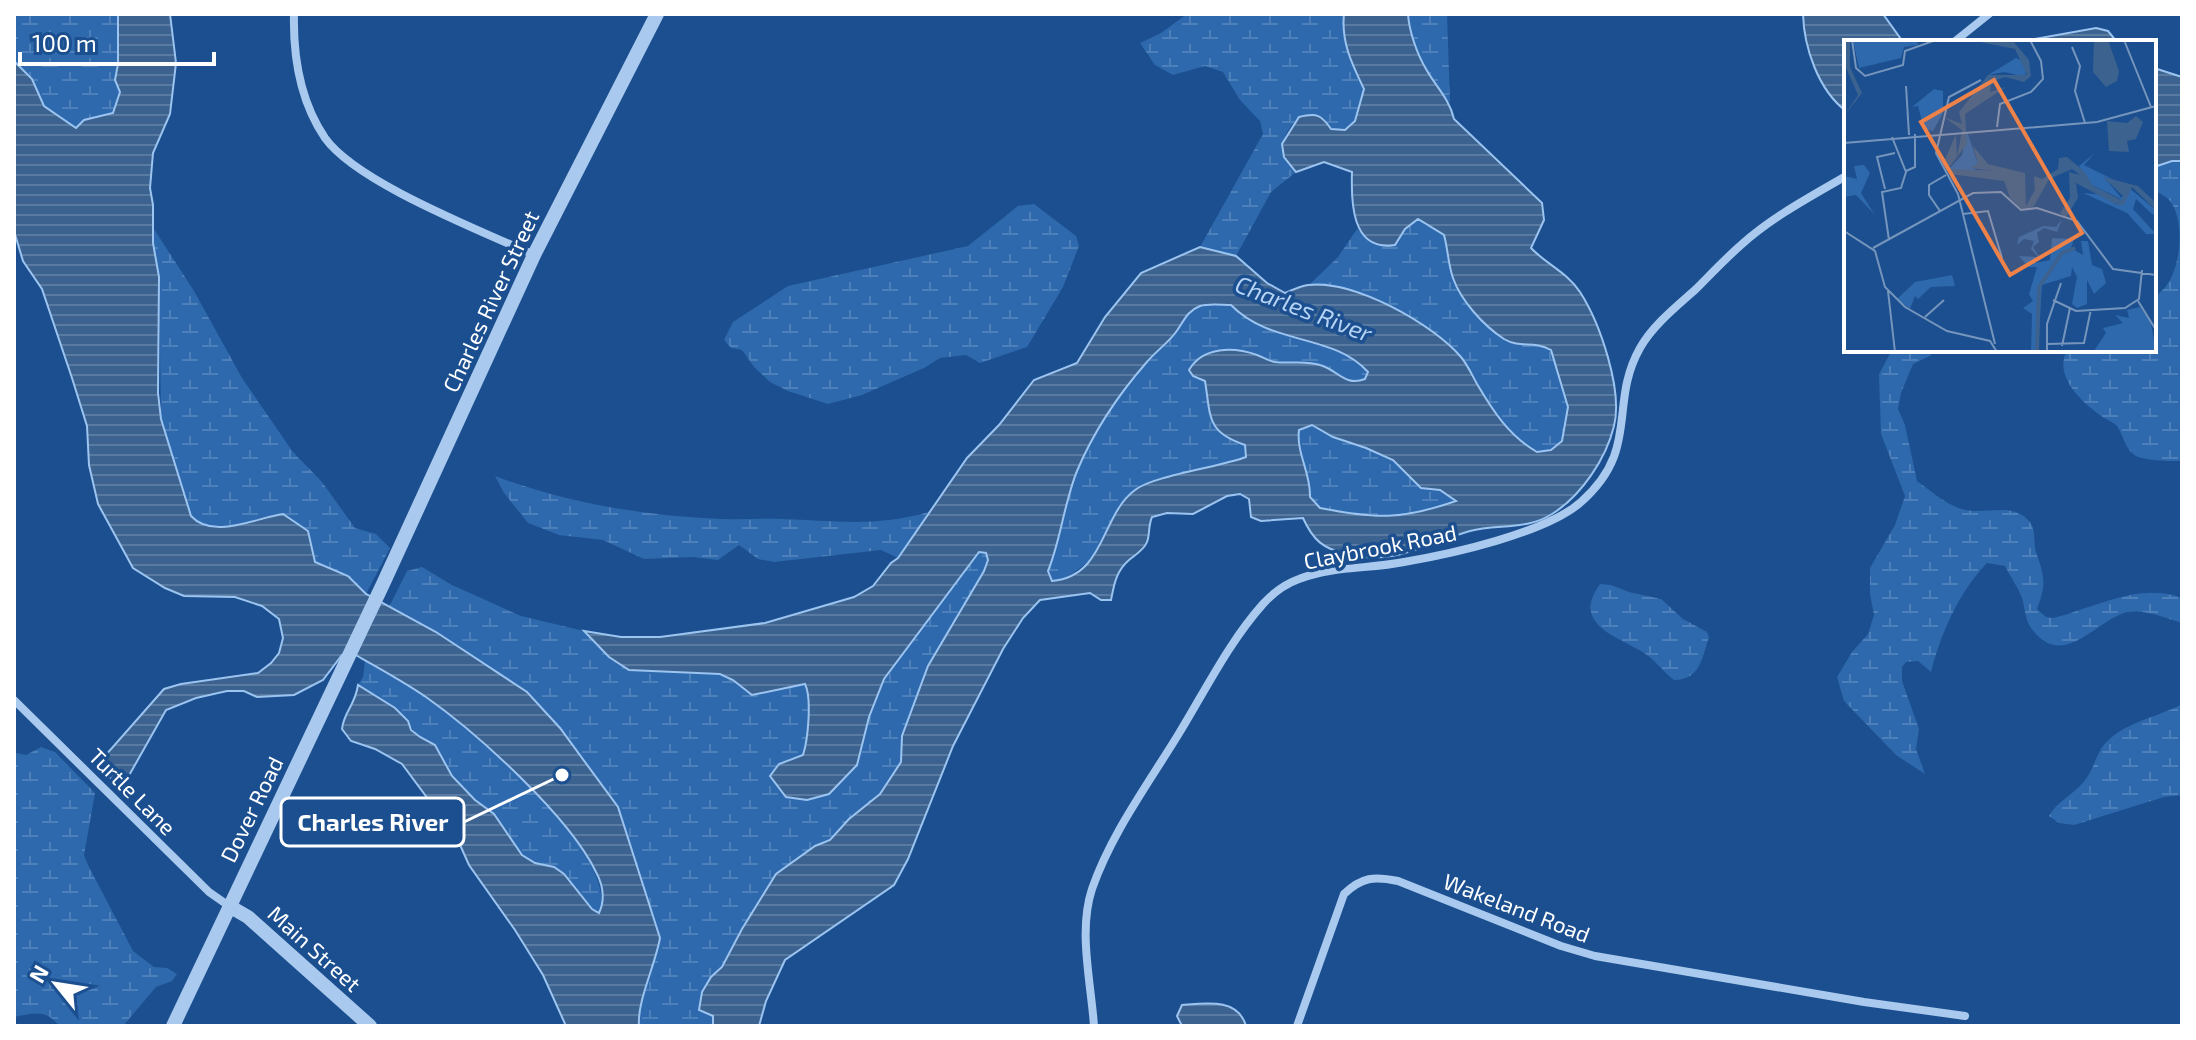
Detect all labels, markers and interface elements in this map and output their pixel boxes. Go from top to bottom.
scale bar [20,16,214,66]
text: 100 m [32,28,97,57]
inset map [1844,40,2156,352]
street label: Charles River Street [436,206,544,396]
water label: Charles River [1232,269,1377,348]
street label: Claybrook Road [1301,518,1459,574]
street label: Turtle Lane [84,742,182,840]
street label: Dover Road [214,752,288,866]
callout: Charles River [281,798,464,846]
text: Charles River [297,807,449,836]
street label: Wakeland Road [1440,867,1594,947]
street label: Main Street [263,900,367,996]
north arrow [16,944,96,1024]
text: N [23,960,53,987]

